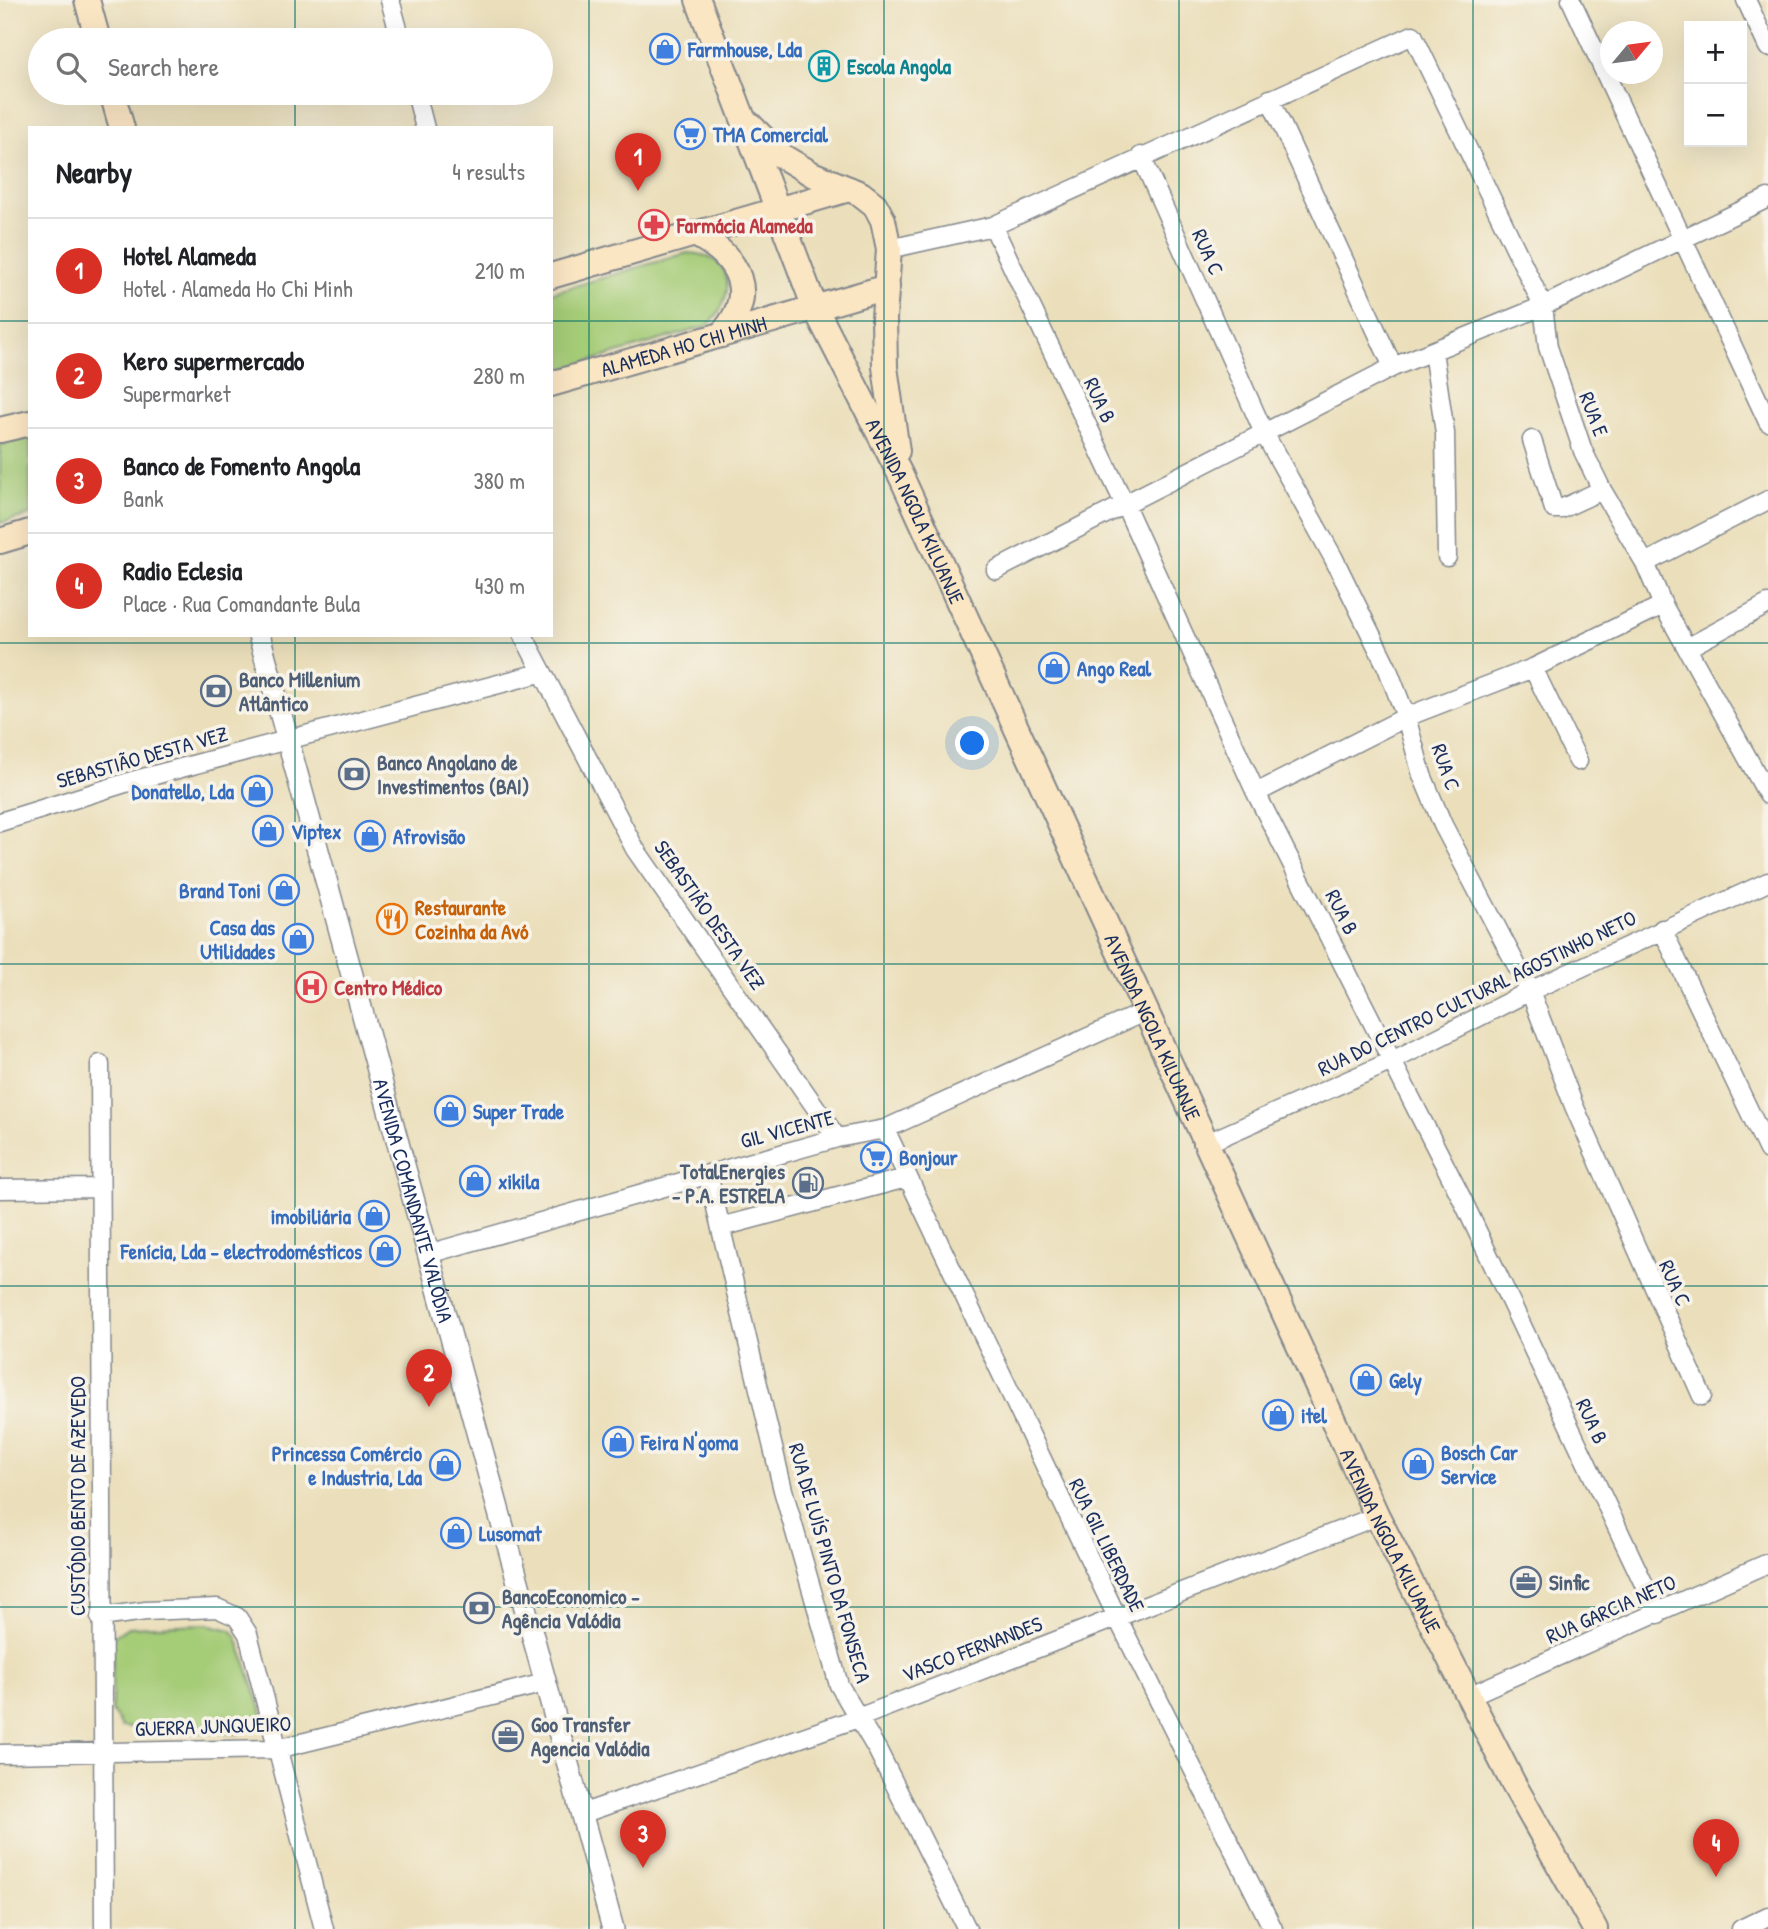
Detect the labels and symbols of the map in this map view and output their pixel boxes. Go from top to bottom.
north arrow [1600,21,1663,84]
shop icon: Farmhouse, Lda [648,32,682,66]
place label: Farmhouse, Lda [687,35,803,64]
building icon: Escola Angola [807,49,841,83]
place label: Escola Angola [847,52,952,82]
supermarket icon: TMA Comercial [673,117,707,151]
place label: TMA Comercial [712,120,828,149]
pin: 1 [615,133,661,191]
pharmacy icon: Farmácia Alameda [637,208,671,242]
place label: Farmácia Alameda [676,211,814,240]
street label: RUA C [1185,224,1231,280]
street label: ALAMEDA HO CHI MINH [597,308,770,383]
street label: RUA B [1077,373,1123,427]
street label: RUA E [1572,388,1616,440]
street label: AVENIDA NGOLA KILUANJE [859,413,972,608]
shop icon: Ango Real [1037,651,1071,685]
place label: Ango Real [1077,654,1152,684]
place label: Banco Millenium Atlântico [239,665,360,718]
bank icon: Banco Millenium Atlântico [199,674,233,708]
street label: SEBASTIÃO DESTA VEZ [53,719,231,795]
your location [955,726,989,760]
street label: RUA C [1425,740,1467,794]
place label: Banco Angolano de Investimentos (BAI) [377,748,529,801]
bank icon: Banco Angolano de Investimentos (BAI) [337,757,371,791]
shop icon: Donatello, Lda [240,774,274,808]
place label: Donatello, Lda [131,777,235,806]
shop icon: Viptex [251,814,285,848]
place label: Viptex [291,817,341,847]
shop icon: Afrovisão [353,819,387,853]
place label: Afrovisão [393,822,466,851]
street label: SEBASTIÃO DESTA VEZ [647,834,773,996]
shop icon: Brand Toni [267,873,301,907]
place label: Brand Toni [179,876,261,905]
street label: RUA B [1318,885,1366,939]
place label: Restaurante Cozinha da Avó [415,893,529,946]
restaurant icon: Restaurante Cozinha da Avó [375,902,409,936]
street label: RUA DO CENTRO CULTURAL AGOSTINHO NETO [1313,903,1641,1083]
place label: Casa das Utilidades [200,913,275,966]
shop icon: Casa das Utilidades [281,922,315,956]
street label: AVENIDA NGOLA KILUANJE [1098,929,1208,1125]
hospital icon: Centro Médico [294,970,328,1004]
place label: Centro Médico [334,973,443,1002]
street label: AVENIDA COMANDANTE VALÓDIA [366,1075,461,1326]
shop icon: Super Trade [433,1094,467,1128]
place label: Super Trade [473,1097,565,1127]
street label: GIL VICENTE [737,1103,837,1155]
supermarket icon: Bonjour [859,1140,893,1174]
place label: Bonjour [899,1143,958,1172]
place label: TotalEnergies - P.A. ESTRELA [672,1157,786,1210]
shop icon: xikila [458,1164,492,1198]
fuel station icon: TotalEnergies - P.A. ESTRELA [791,1166,825,1200]
place label: xikila [498,1167,540,1196]
shop icon: imobiliária [357,1199,391,1233]
place label: imobiliária [271,1202,352,1231]
shop icon: Fenícia, Lda - electrodomésticos [368,1234,402,1268]
place label: Fenícia, Lda - electrodomésticos [120,1237,362,1266]
street label: RUA C [1652,1255,1698,1311]
pin: 2 [406,1349,452,1407]
shop icon: Gely [1349,1363,1383,1397]
place label: Gely [1389,1366,1422,1396]
street label: CUSTÓDIO BENTO DE AZEVEDO [63,1376,92,1616]
street label: RUA B [1569,1394,1615,1448]
shop icon: itel [1261,1398,1295,1432]
place label: itel [1301,1401,1327,1430]
shop icon: Feira N'goma [601,1425,635,1459]
place label: Feira N'goma [640,1428,739,1458]
place label: Bosch Car Service [1441,1438,1519,1491]
place label: Princessa Comércio e Industria, Lda [272,1439,423,1492]
street label: RUA DE LUÍS PINTO DA FONSECA [782,1440,878,1686]
street label: AVENIDA NGOLA KILUANJE [1333,1444,1449,1638]
shop icon: Bosch Car Service [1401,1447,1435,1481]
shop icon: Princessa Comércio e Industria, Lda [428,1448,462,1482]
street label: RUA GIL LIBERDADE [1062,1473,1152,1617]
shop icon: Lusomat [439,1516,473,1550]
place label: Lusomat [479,1519,542,1548]
office icon: Sinfic [1509,1565,1543,1599]
street label: RUA GARCIA NETO [1541,1567,1681,1651]
place label: Sinfic [1549,1568,1590,1597]
place label: BancoEconomico - Agência Valódia [502,1582,640,1636]
bank icon: BancoEconomico - Agência Valódia [462,1591,496,1625]
street label: VASCO FERNANDES [898,1609,1047,1689]
street label: GUERRA JUNQUEIRO [134,1709,292,1743]
place label: Goo Transfer Agencia Valódia [531,1710,650,1764]
office icon: Goo Transfer Agencia Valódia [491,1719,525,1753]
pin: 3 [620,1810,666,1868]
pin: 4 [1693,1819,1739,1877]

